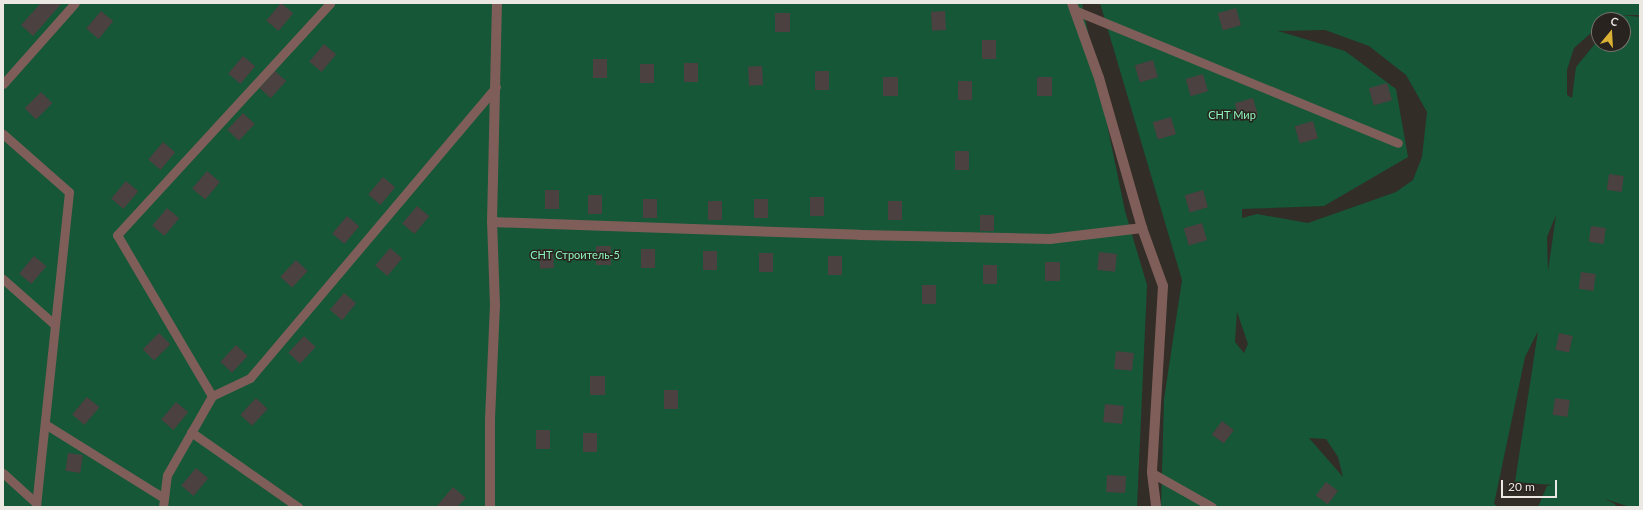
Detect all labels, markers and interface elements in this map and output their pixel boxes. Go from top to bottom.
north arrow [1591,12,1631,52]
text: С [1609,14,1620,28]
park label: СНТ Мир [1208,108,1256,122]
park label: СНТ Строитель-5 [530,248,620,262]
scale bar [1503,472,1559,498]
text: 20 m [1508,479,1535,494]

